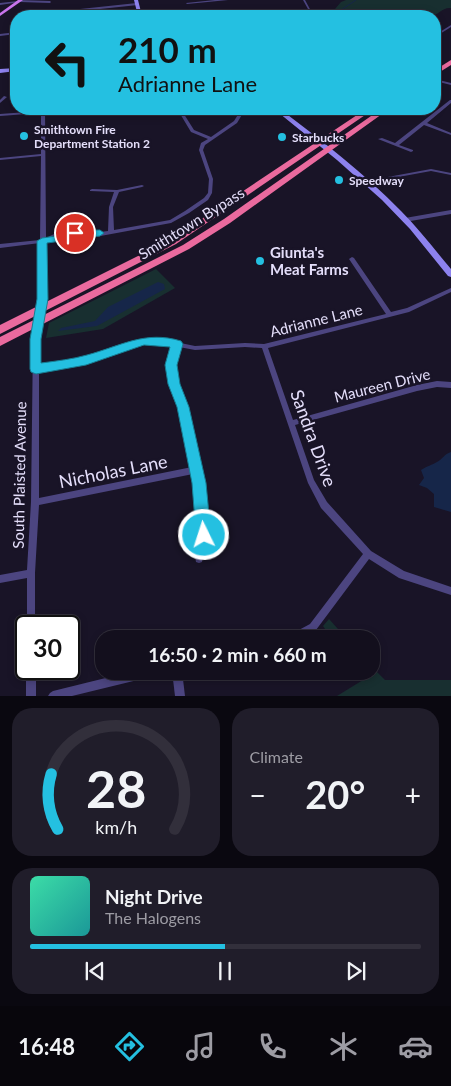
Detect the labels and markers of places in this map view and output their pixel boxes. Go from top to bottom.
place label: Smithtown Fire Department Station 2 [34,122,150,151]
marker: Smithtown Fire Department Station 2 [18,130,30,142]
place label: Starbucks [292,130,344,145]
marker: Starbucks [276,131,288,143]
place label: Speedway [349,173,404,188]
marker: Speedway [333,174,345,186]
pin [54,212,96,254]
place label: Giunta's Meat Farms [270,243,349,278]
marker: Giunta's Meat Farms [254,255,266,267]

